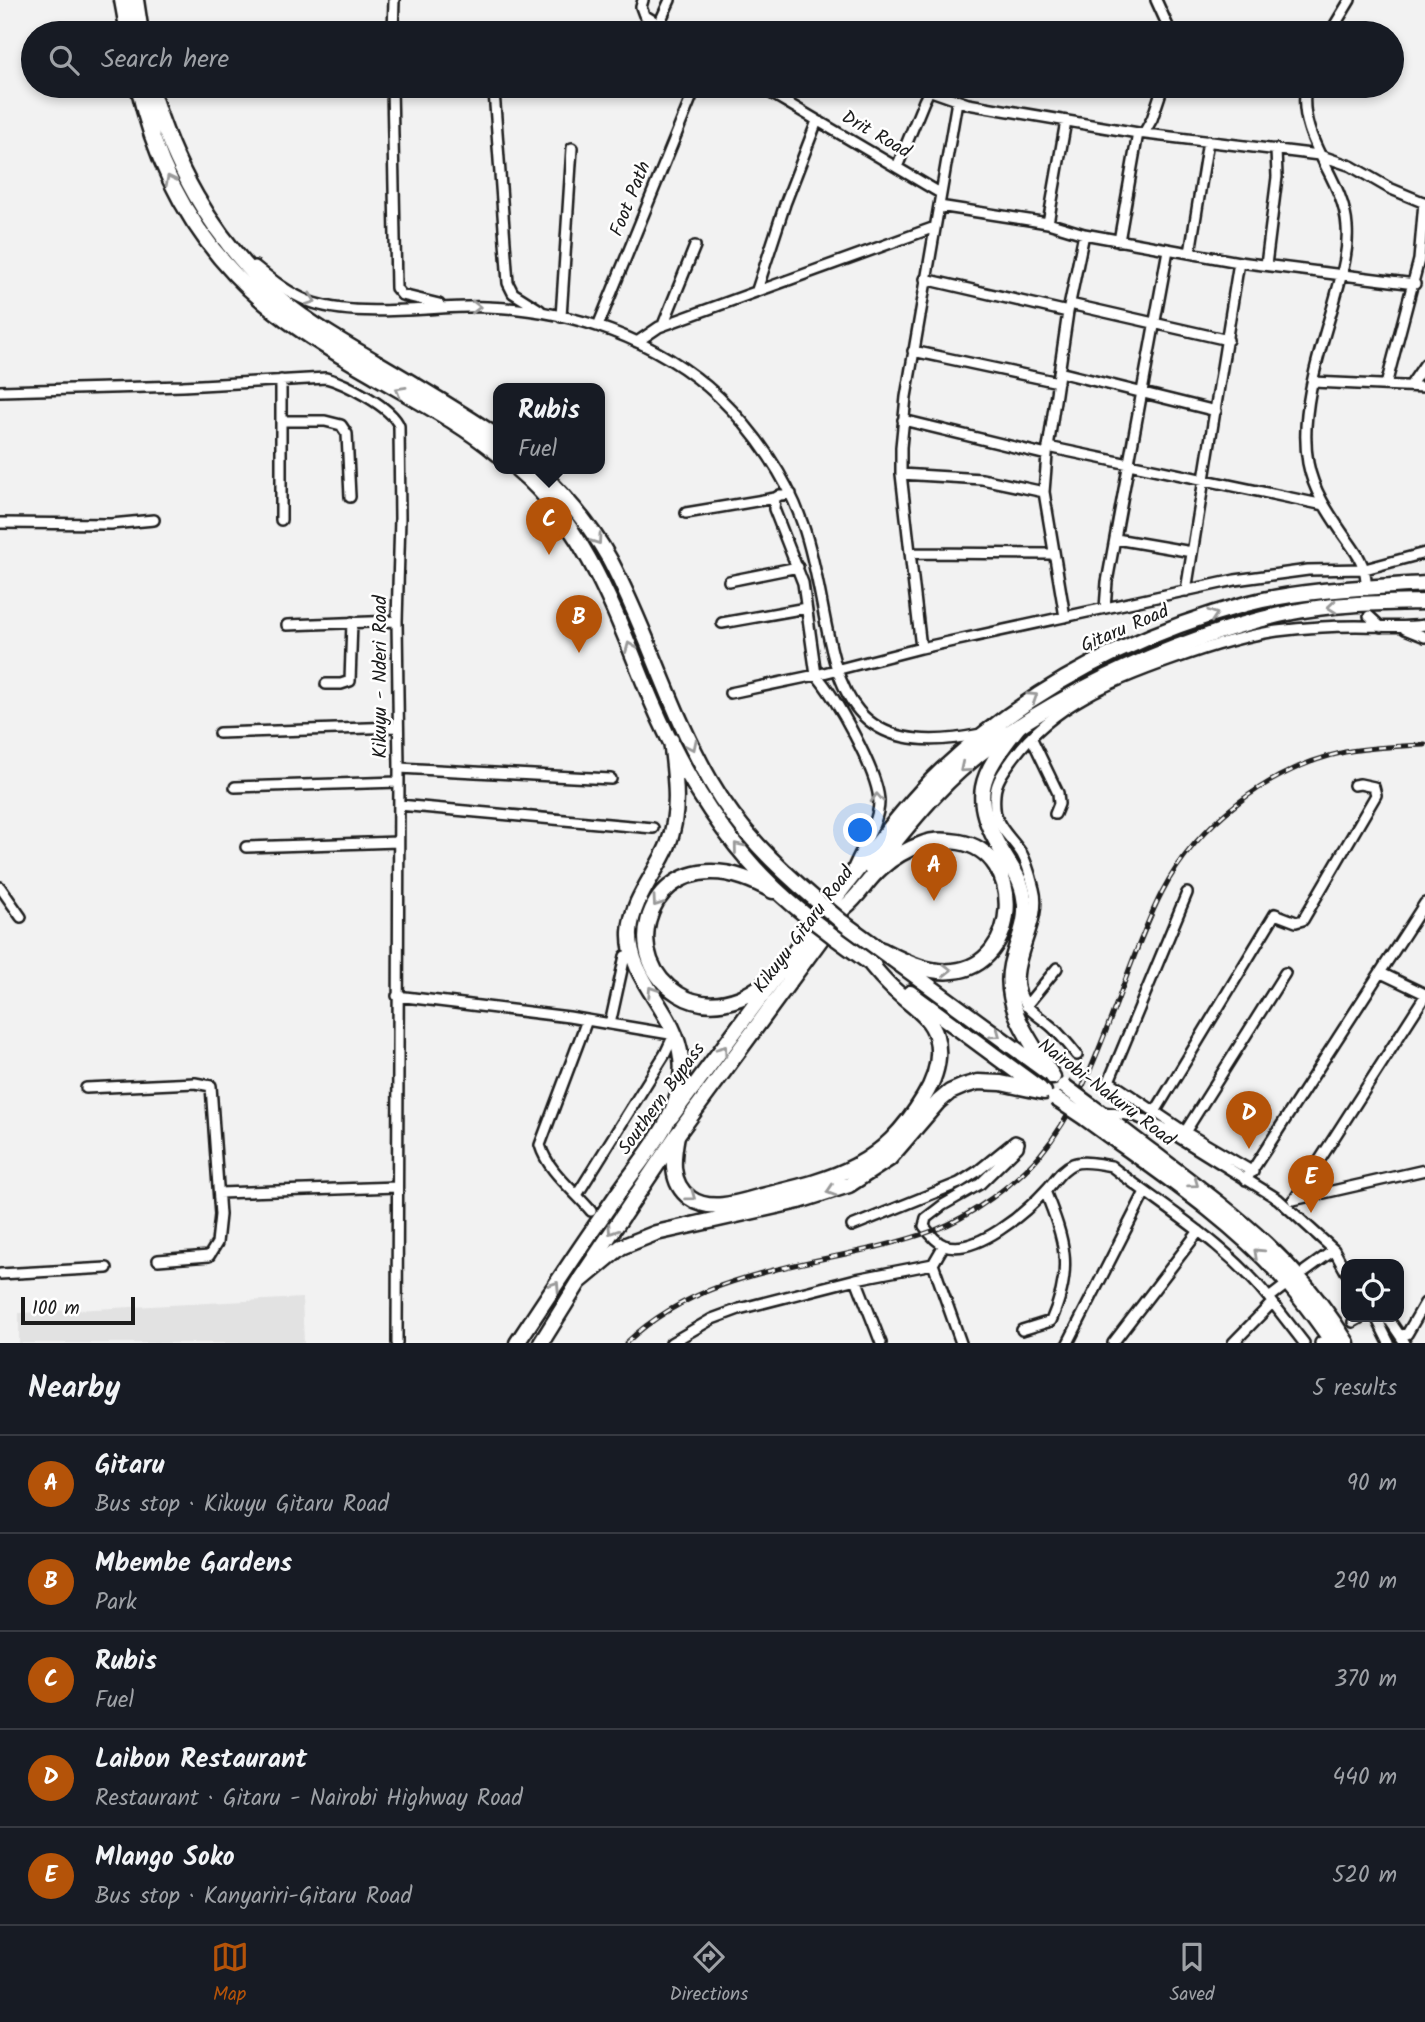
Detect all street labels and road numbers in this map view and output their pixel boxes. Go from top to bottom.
street label: Drit Road [836,103,917,167]
street label: Foot Path [602,157,660,241]
street label: Kikuyu - Nderi Road [366,595,396,759]
street label: Gitaru Road [1076,597,1174,661]
street label: Kikuyu Gitaru Road [746,859,862,1000]
street label: Nairobi-Nakuru Road [1031,1031,1181,1155]
street label: Southern Bypass [611,1036,713,1162]

